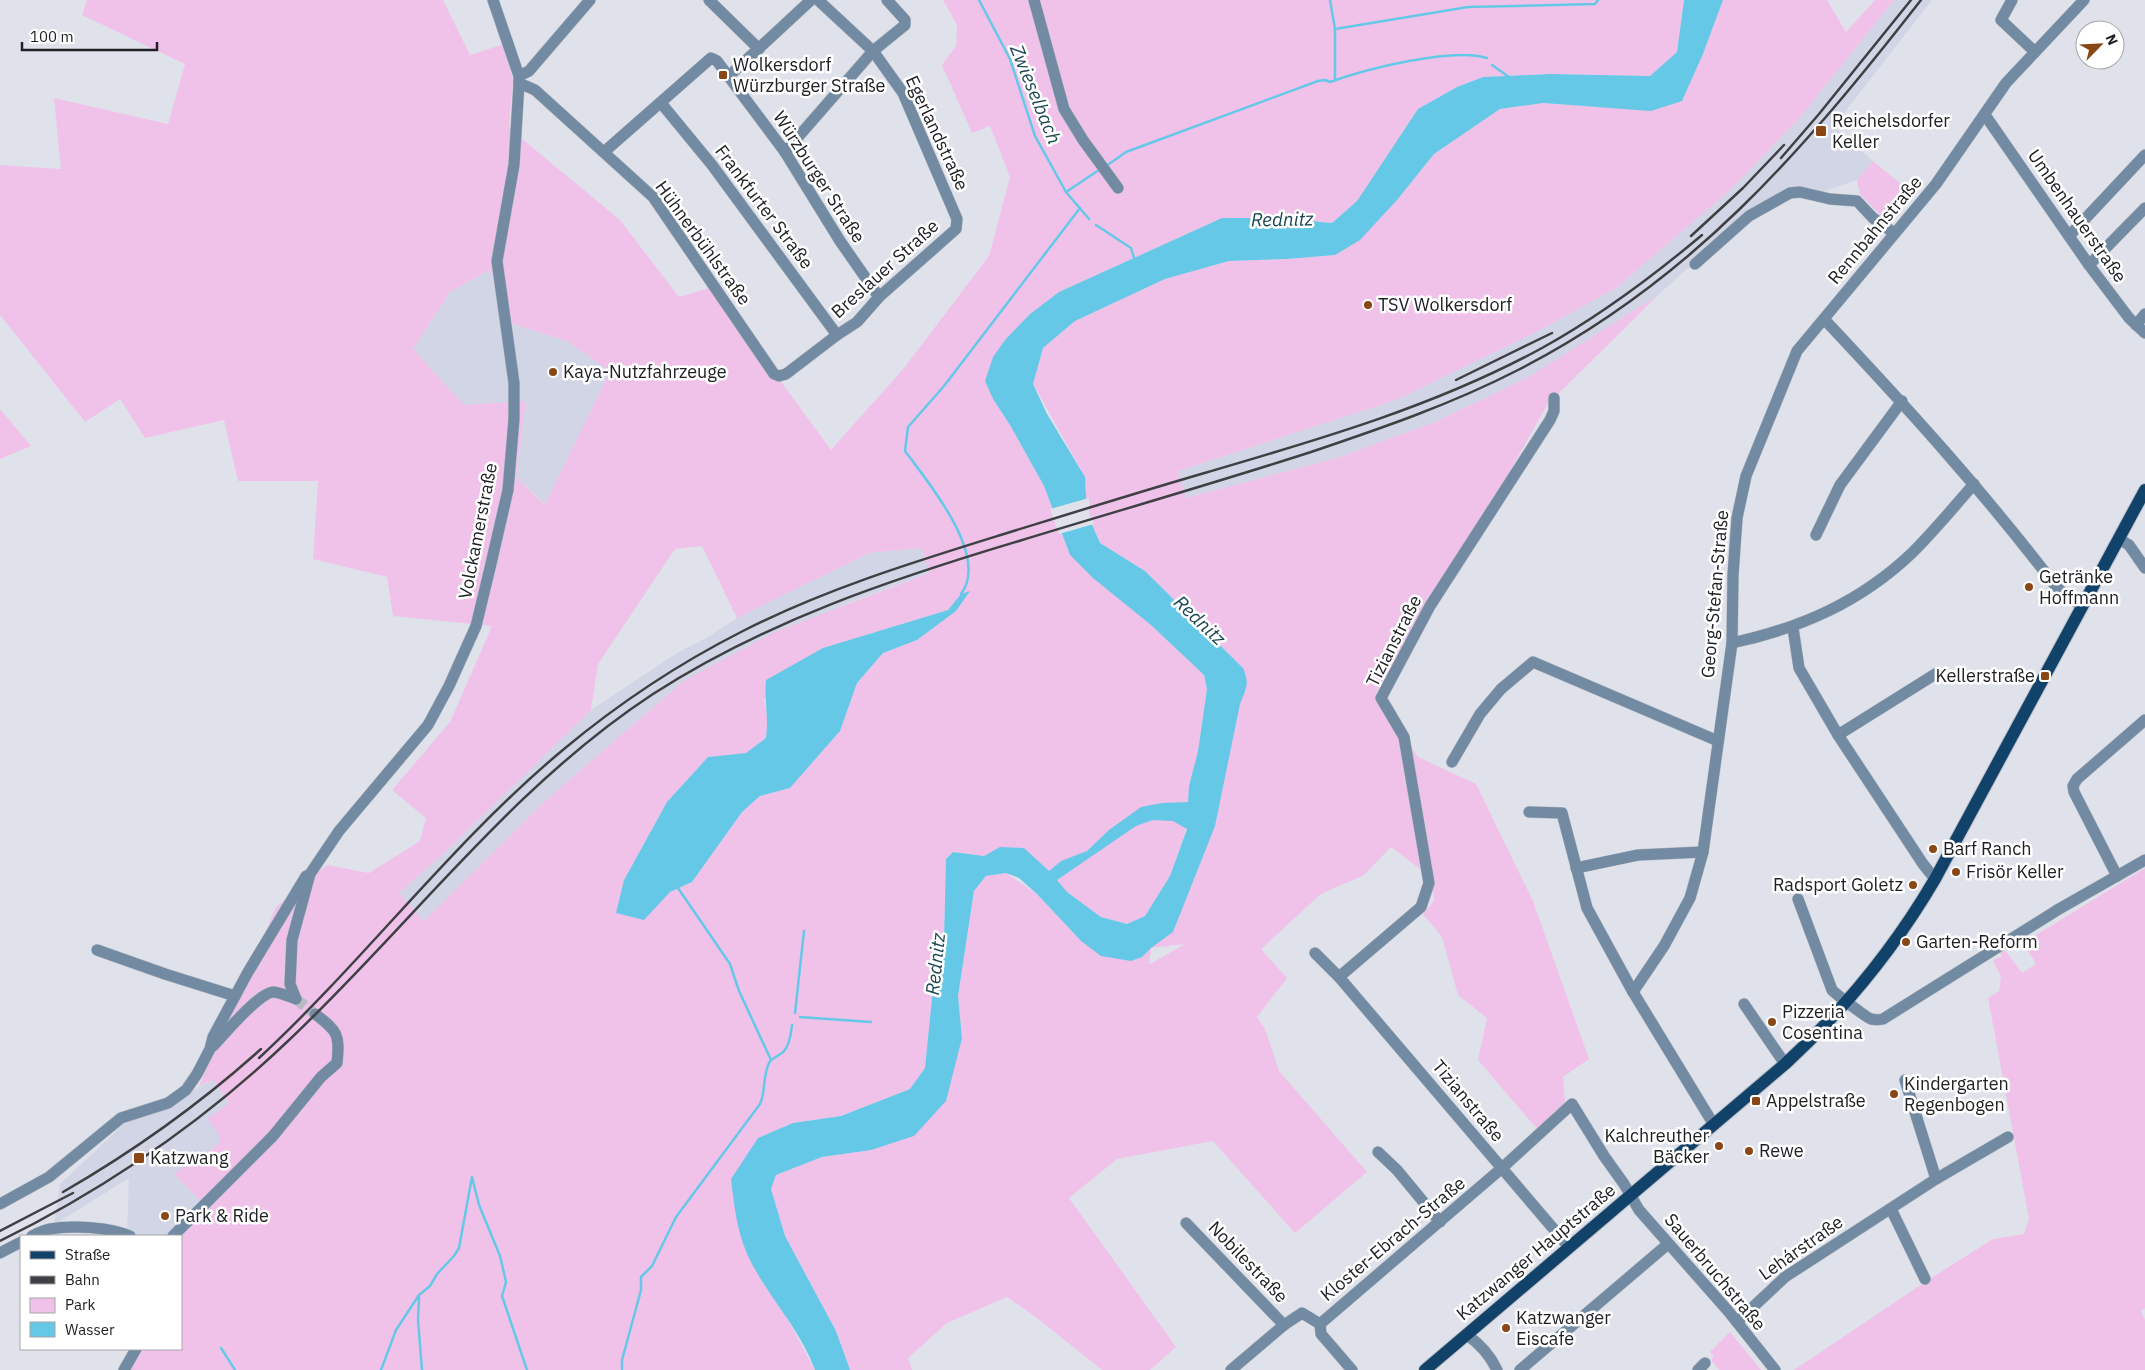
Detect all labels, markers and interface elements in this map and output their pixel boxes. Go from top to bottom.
scale bar [22,20,158,52]
north arrow [2075,20,2125,70]
text: 100 m [30,27,74,46]
text: N [2102,31,2122,48]
water label: Zwieselbach [1005,40,1067,147]
place label: Wolkersdorf Würzburger Straße [733,53,886,97]
marker: Wolkersdorf Würzburger Straße [717,69,729,81]
street label: Egerlandstraße [901,72,974,194]
street label: Würzburger Straße [768,107,871,247]
place label: Reichelsdorfer Keller [1832,109,1950,153]
marker: Reichelsdorfer Keller [1814,124,1828,138]
street label: Frankfurter Straße [710,140,819,273]
street label: Umbenhauerstraße [2023,145,2132,287]
street label: Rennbahnstraße [1823,171,1927,289]
street label: Hühnerbühlstraße [651,176,756,309]
water label: Rednitz [1251,206,1314,232]
street label: Breslauer Straße [826,214,943,323]
place label: TSV Wolkersdorf [1378,293,1512,316]
marker: TSV Wolkersdorf [1362,299,1374,311]
place label: Kaya-Nutzfahrzeuge [563,360,727,383]
marker: Kaya-Nutzfahrzeuge [547,366,559,378]
street label: Volckamerstraße [453,461,502,601]
street label: Georg-Stefan-Straße [1696,509,1733,679]
place label: Getränke Hoffmann [2039,565,2119,609]
marker: Getränke Hoffmann [2023,581,2035,593]
water label: Rednitz [1169,590,1231,650]
street label: Tizianstraße [1361,591,1427,691]
place label: Kellerstraße [1935,664,2035,687]
marker: Kellerstraße [2039,670,2051,682]
place label: Barf Ranch [1943,837,2032,860]
marker: Barf Ranch [1927,843,1939,855]
place label: Frisör Keller [1966,860,2064,883]
marker: Frisör Keller [1950,866,1962,878]
place label: Radsport Goletz [1773,873,1903,896]
marker: Radsport Goletz [1907,879,1919,891]
place label: Garten-Reform [1916,930,2038,953]
water label: Rednitz [920,931,950,996]
marker: Garten-Reform [1900,936,1912,948]
place label: Pizzeria Cosentina [1782,1000,1863,1044]
marker: Pizzeria Cosentina [1766,1016,1778,1028]
street label: Tizianstraße [1427,1055,1509,1146]
place label: Kindergarten Regenbogen [1904,1072,2009,1116]
marker: Kindergarten Regenbogen [1888,1088,1900,1100]
place label: Appelstraße [1766,1089,1866,1112]
marker: Appelstraße [1750,1095,1762,1107]
place label: Kalchreuther Bäcker [1604,1124,1709,1168]
place label: Rewe [1759,1139,1804,1162]
marker: Kalchreuther Bäcker [1713,1140,1725,1152]
marker: Rewe [1743,1145,1755,1157]
place label: Katzwang [150,1146,229,1169]
marker: Katzwang [132,1151,146,1165]
street label: Kloster-Ebrach-Straße [1316,1171,1470,1306]
street label: Katzwanger Hauptstraße [1451,1178,1620,1325]
place label: Park & Ride [175,1204,269,1227]
street label: Sauerbruchstraße [1660,1208,1771,1335]
marker: Park & Ride [159,1210,171,1222]
street label: Lehárstraße [1754,1210,1847,1285]
street label: Nobilestraße [1204,1216,1293,1308]
legend [20,1235,182,1350]
text: Straße [65,1245,110,1264]
text: Bahn [65,1270,100,1289]
text: Park [65,1295,95,1314]
place label: Katzwanger Eiscafe [1516,1306,1611,1350]
text: Wasser [65,1320,115,1339]
marker: Katzwanger Eiscafe [1500,1322,1512,1334]

